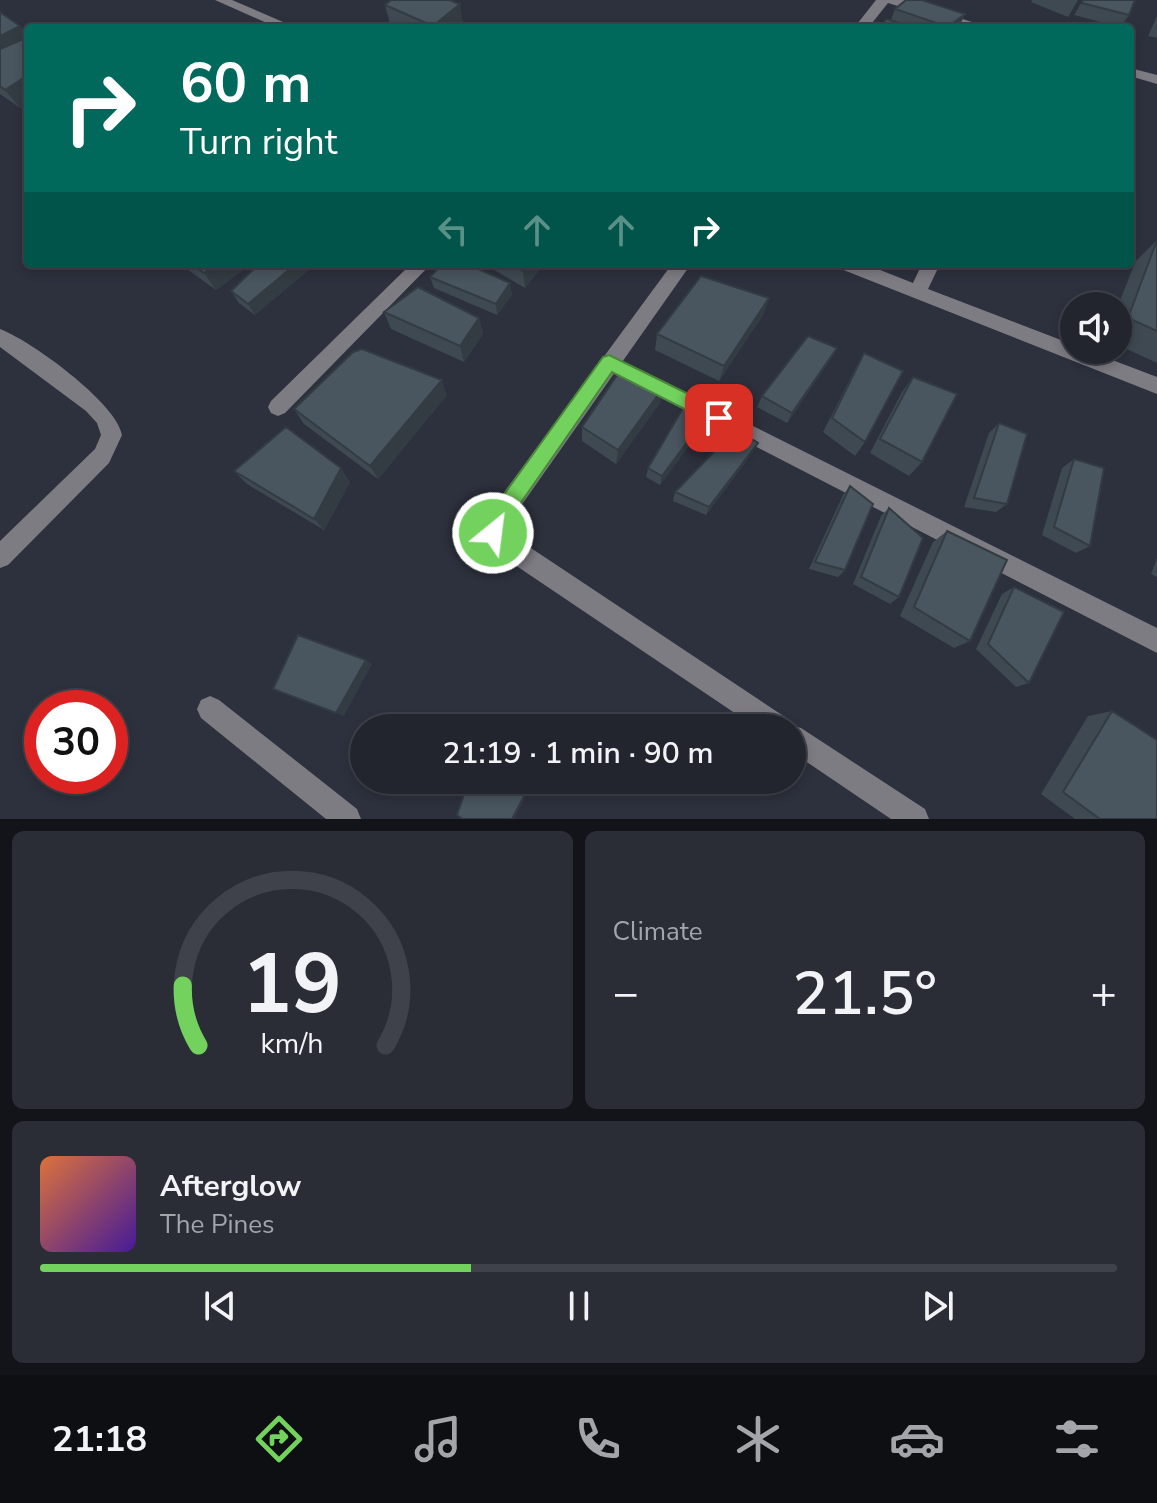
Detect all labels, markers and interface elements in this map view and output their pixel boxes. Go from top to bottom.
text: 60 m [180,45,311,122]
icon: right [48,56,152,160]
text: Turn right [180,118,337,167]
icon: left [431,208,475,252]
icon: ahead [515,208,559,252]
icon: ahead [599,208,643,252]
icon: right [683,208,727,252]
map controls [1060,292,1132,364]
button: sound [1060,292,1132,364]
pin [685,384,753,452]
icon: arrive [697,396,741,440]
position arrow [451,491,535,575]
speed limit sign: 30 [24,690,128,794]
text: 21:19 · 1 min · 90 m [442,733,714,774]
text: Climate [613,914,703,949]
text: 19 [242,928,342,1041]
text: 21.5° [792,953,937,1035]
text: − [613,964,639,1024]
text: + [1091,964,1117,1024]
text: km/h [261,1024,324,1063]
text: Afterglow [160,1166,301,1207]
text: The Pines [160,1207,275,1242]
icon: previous [198,1284,242,1328]
icon: pause [557,1284,601,1328]
icon: next [916,1284,960,1328]
icon: directions [251,1411,307,1467]
icon: music [410,1411,466,1467]
icon: phone [570,1411,626,1467]
icon: climate [730,1411,786,1467]
icon: car [889,1411,945,1467]
icon: filters [1049,1411,1105,1467]
text: 21:18 [52,1415,147,1464]

